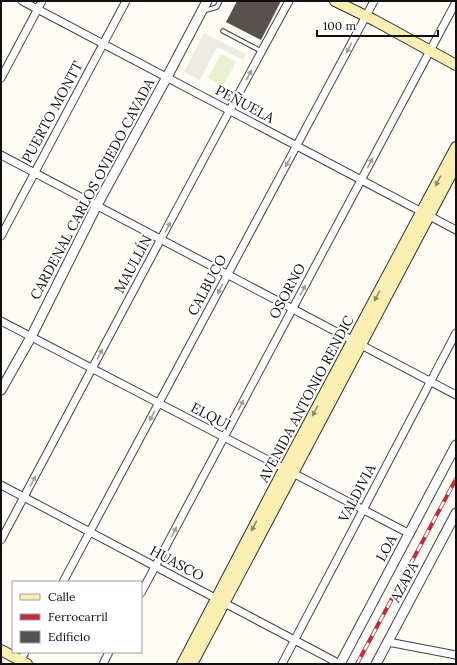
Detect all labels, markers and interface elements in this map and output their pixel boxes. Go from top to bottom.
scale bar [317,12,438,38]
text: 100 m [323,18,356,33]
one-way arrow [346,42,352,54]
street label: PUERTO MONTT [18,58,86,166]
one-way arrow [245,69,252,81]
street label: CARDENAL CARLOS OVIEDO CAVADA [26,75,158,303]
street label: PEÑUELA [212,81,278,127]
one-way arrow [284,156,291,168]
one-way arrow [367,157,374,169]
one-way arrow [434,176,441,187]
one-way arrow [165,221,171,233]
street label: MAULLÍN [110,231,156,296]
street label: CALBUCO [183,251,231,319]
street label: OSORNO [265,260,309,322]
one-way arrow [216,283,223,295]
one-way arrow [299,284,306,296]
one-way arrow [373,290,380,302]
street label: AVENIDA ANTONIO RENDIC [254,312,358,486]
one-way arrow [97,348,104,360]
street label: ELQUI [188,398,234,434]
one-way arrow [238,399,245,411]
one-way arrow [312,405,319,417]
one-way arrow [148,410,155,422]
street label: VALDIVIA [334,461,380,526]
one-way arrow [29,475,36,487]
one-way arrow [251,520,258,531]
one-way arrow [170,526,177,538]
street label: LOA [372,531,401,564]
street label: HUASCO [147,541,207,585]
street label: AZAPA [385,559,422,606]
legend [12,581,142,653]
text: Calle [48,589,76,604]
text: Ferrocarril [48,609,108,624]
text: Edificio [48,629,90,644]

